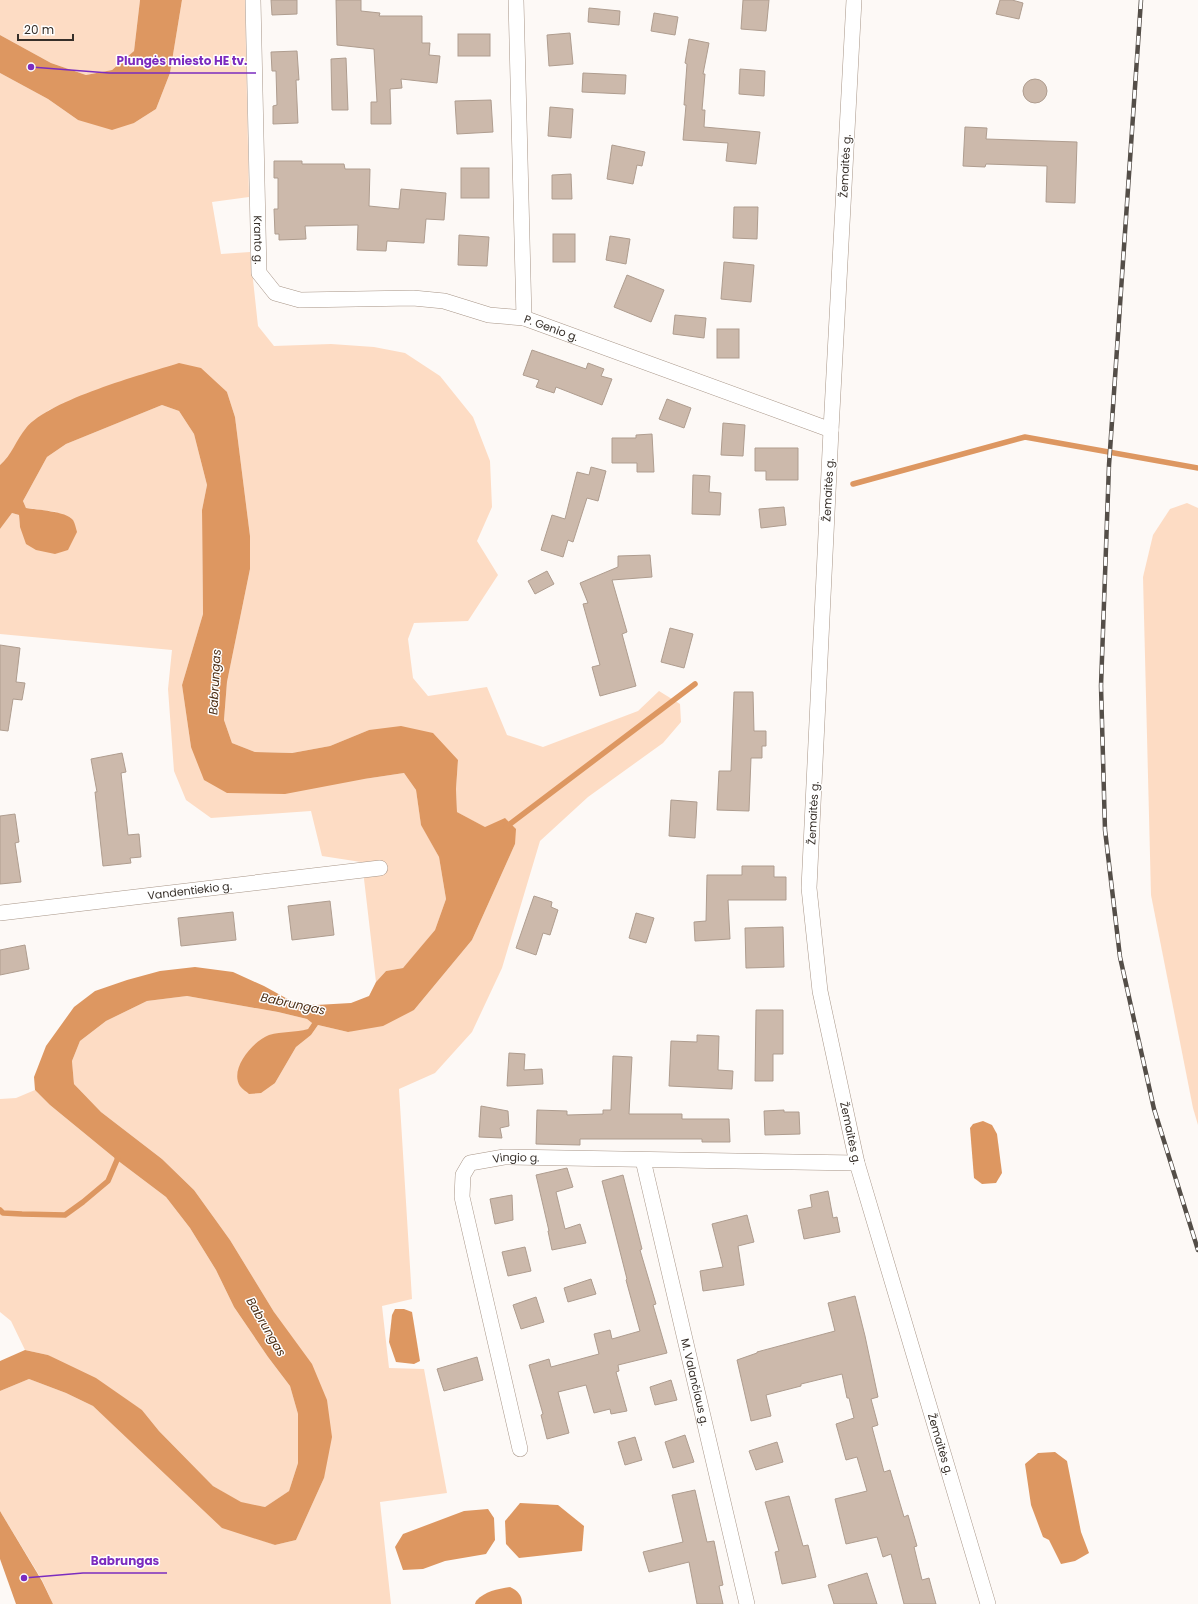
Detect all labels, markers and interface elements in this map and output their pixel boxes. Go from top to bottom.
scale bar [18,16,73,42]
text: 20 m [24,21,54,38]
callout: Plungės miesto HE tv. [109,49,256,73]
text: Plungės miesto HE tv. [117,52,247,69]
street label: Žemaitės g. [835,134,855,198]
street label: Kranto g. [250,215,267,265]
street label: P. Genio g. [522,311,580,345]
street label: Žemaitės g. [818,458,838,522]
water label: Babrungas [204,649,225,715]
street label: Žemaitės g. [803,781,823,845]
street label: Vandentiekio g. [147,878,233,903]
water label: Babrungas [259,988,327,1019]
street label: Žemaitės g. [836,1100,865,1166]
street label: Vingio g. [491,1149,540,1167]
water label: Babrungas [243,1294,290,1360]
street label: M. Valančiaus g. [677,1337,713,1427]
street label: Žemaitės g. [924,1411,957,1477]
callout: Babrungas [83,1549,167,1573]
text: Babrungas [91,1552,160,1569]

